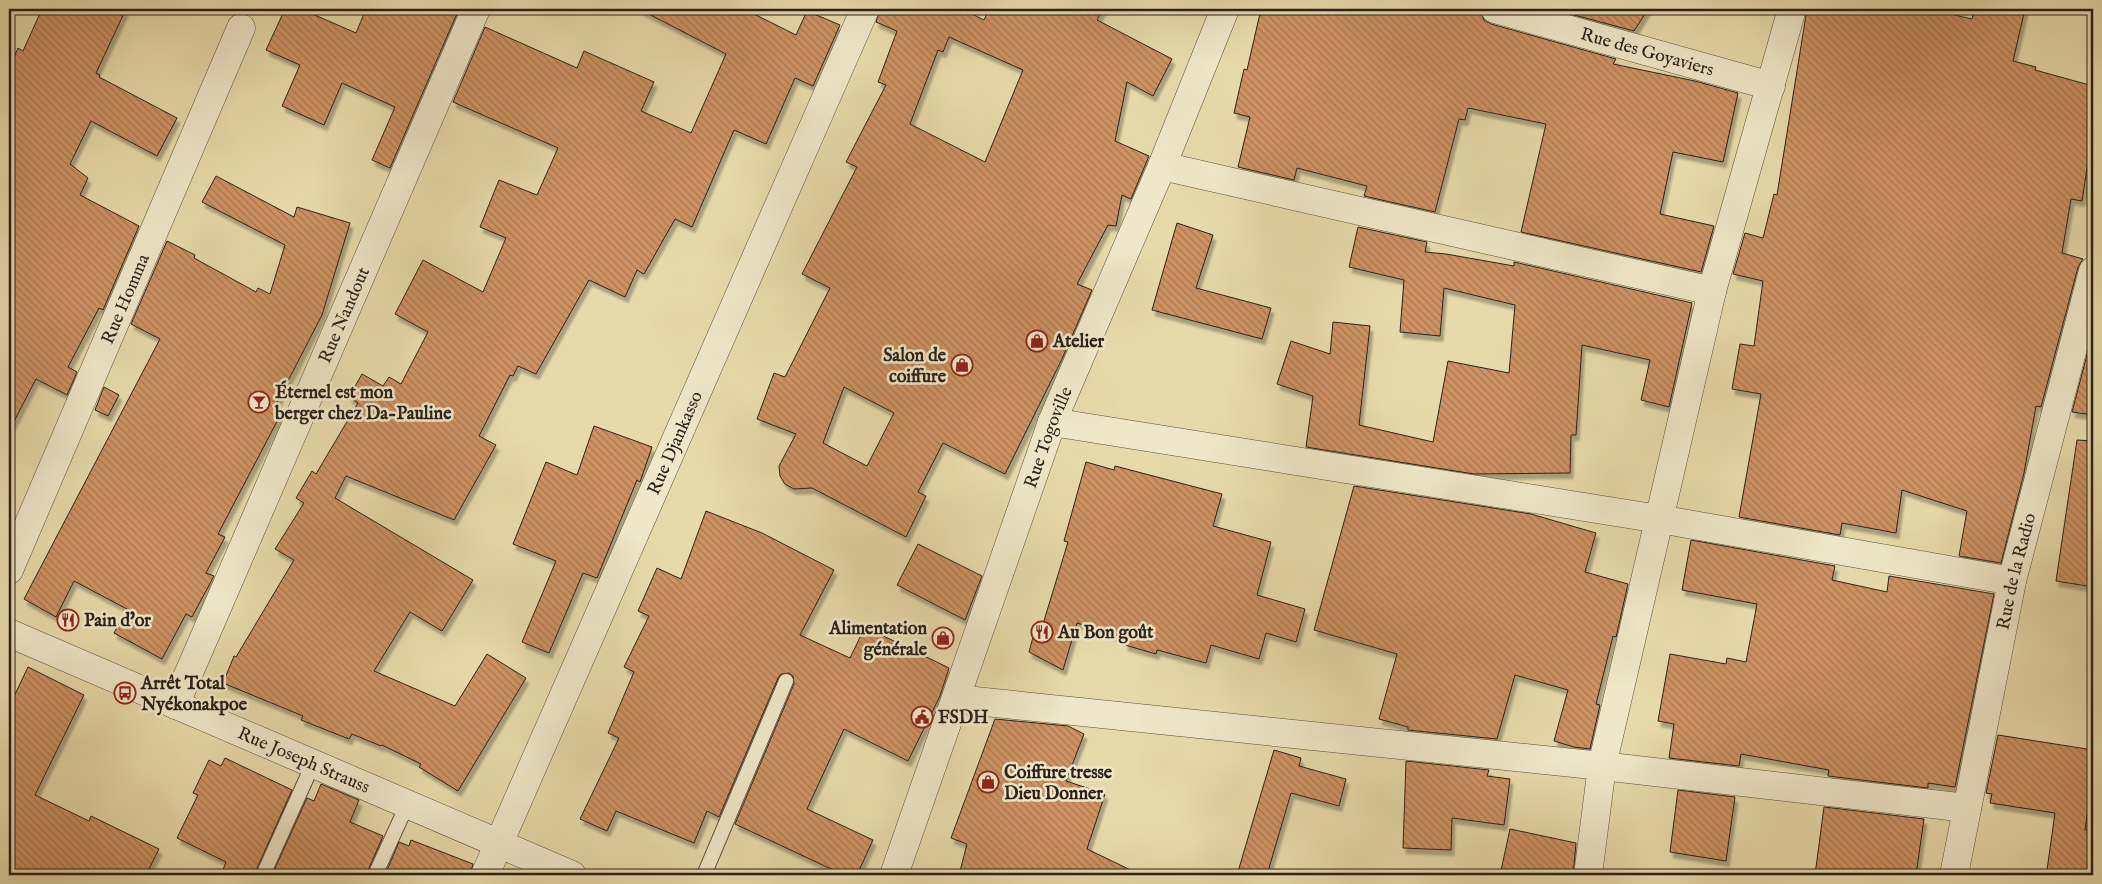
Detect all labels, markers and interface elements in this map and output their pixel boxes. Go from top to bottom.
street label: Rue des Goyaviers [1578,23,1716,82]
street label: Rue Homma [97,251,156,348]
street label: Rue Nandout [314,264,376,367]
shop icon: Atelier [1025,329,1049,353]
place label: Atelier [1052,331,1105,354]
place label: Salon de coiffure [883,345,947,389]
shop icon: Salon de coiffure [950,353,974,377]
place label: Éternel est mon berger chez Da-Pauline [274,380,452,426]
street label: Rue Togoville [1020,384,1079,491]
street label: Rue Djankasso [643,388,709,499]
bar icon: Éternel est mon berger chez Da-Pauline [247,390,271,414]
street label: Rue de la Radio [1993,511,2042,632]
restaurant icon: Pain d'or [56,608,80,632]
place label: Pain d'or [84,610,151,633]
place label: Alimentation générale [828,618,928,662]
restaurant icon: Au Bon goût [1030,620,1054,644]
place label: Au Bon goût [1057,622,1154,645]
shop icon: Alimentation générale [931,626,955,650]
place label: Arrêt Total Nyékonakpoe [140,673,248,717]
bus stop icon: Arrêt Total Nyékonakpoe [113,681,137,705]
public building icon: FSDH [910,705,934,729]
place label: FSDH [938,707,989,730]
street label: Rue Joseph Strauss [234,723,373,800]
place label: Coiffure tresse Dieu Donner [1004,762,1113,806]
shop icon: Coiffure tresse Dieu Donner [976,770,1000,794]

